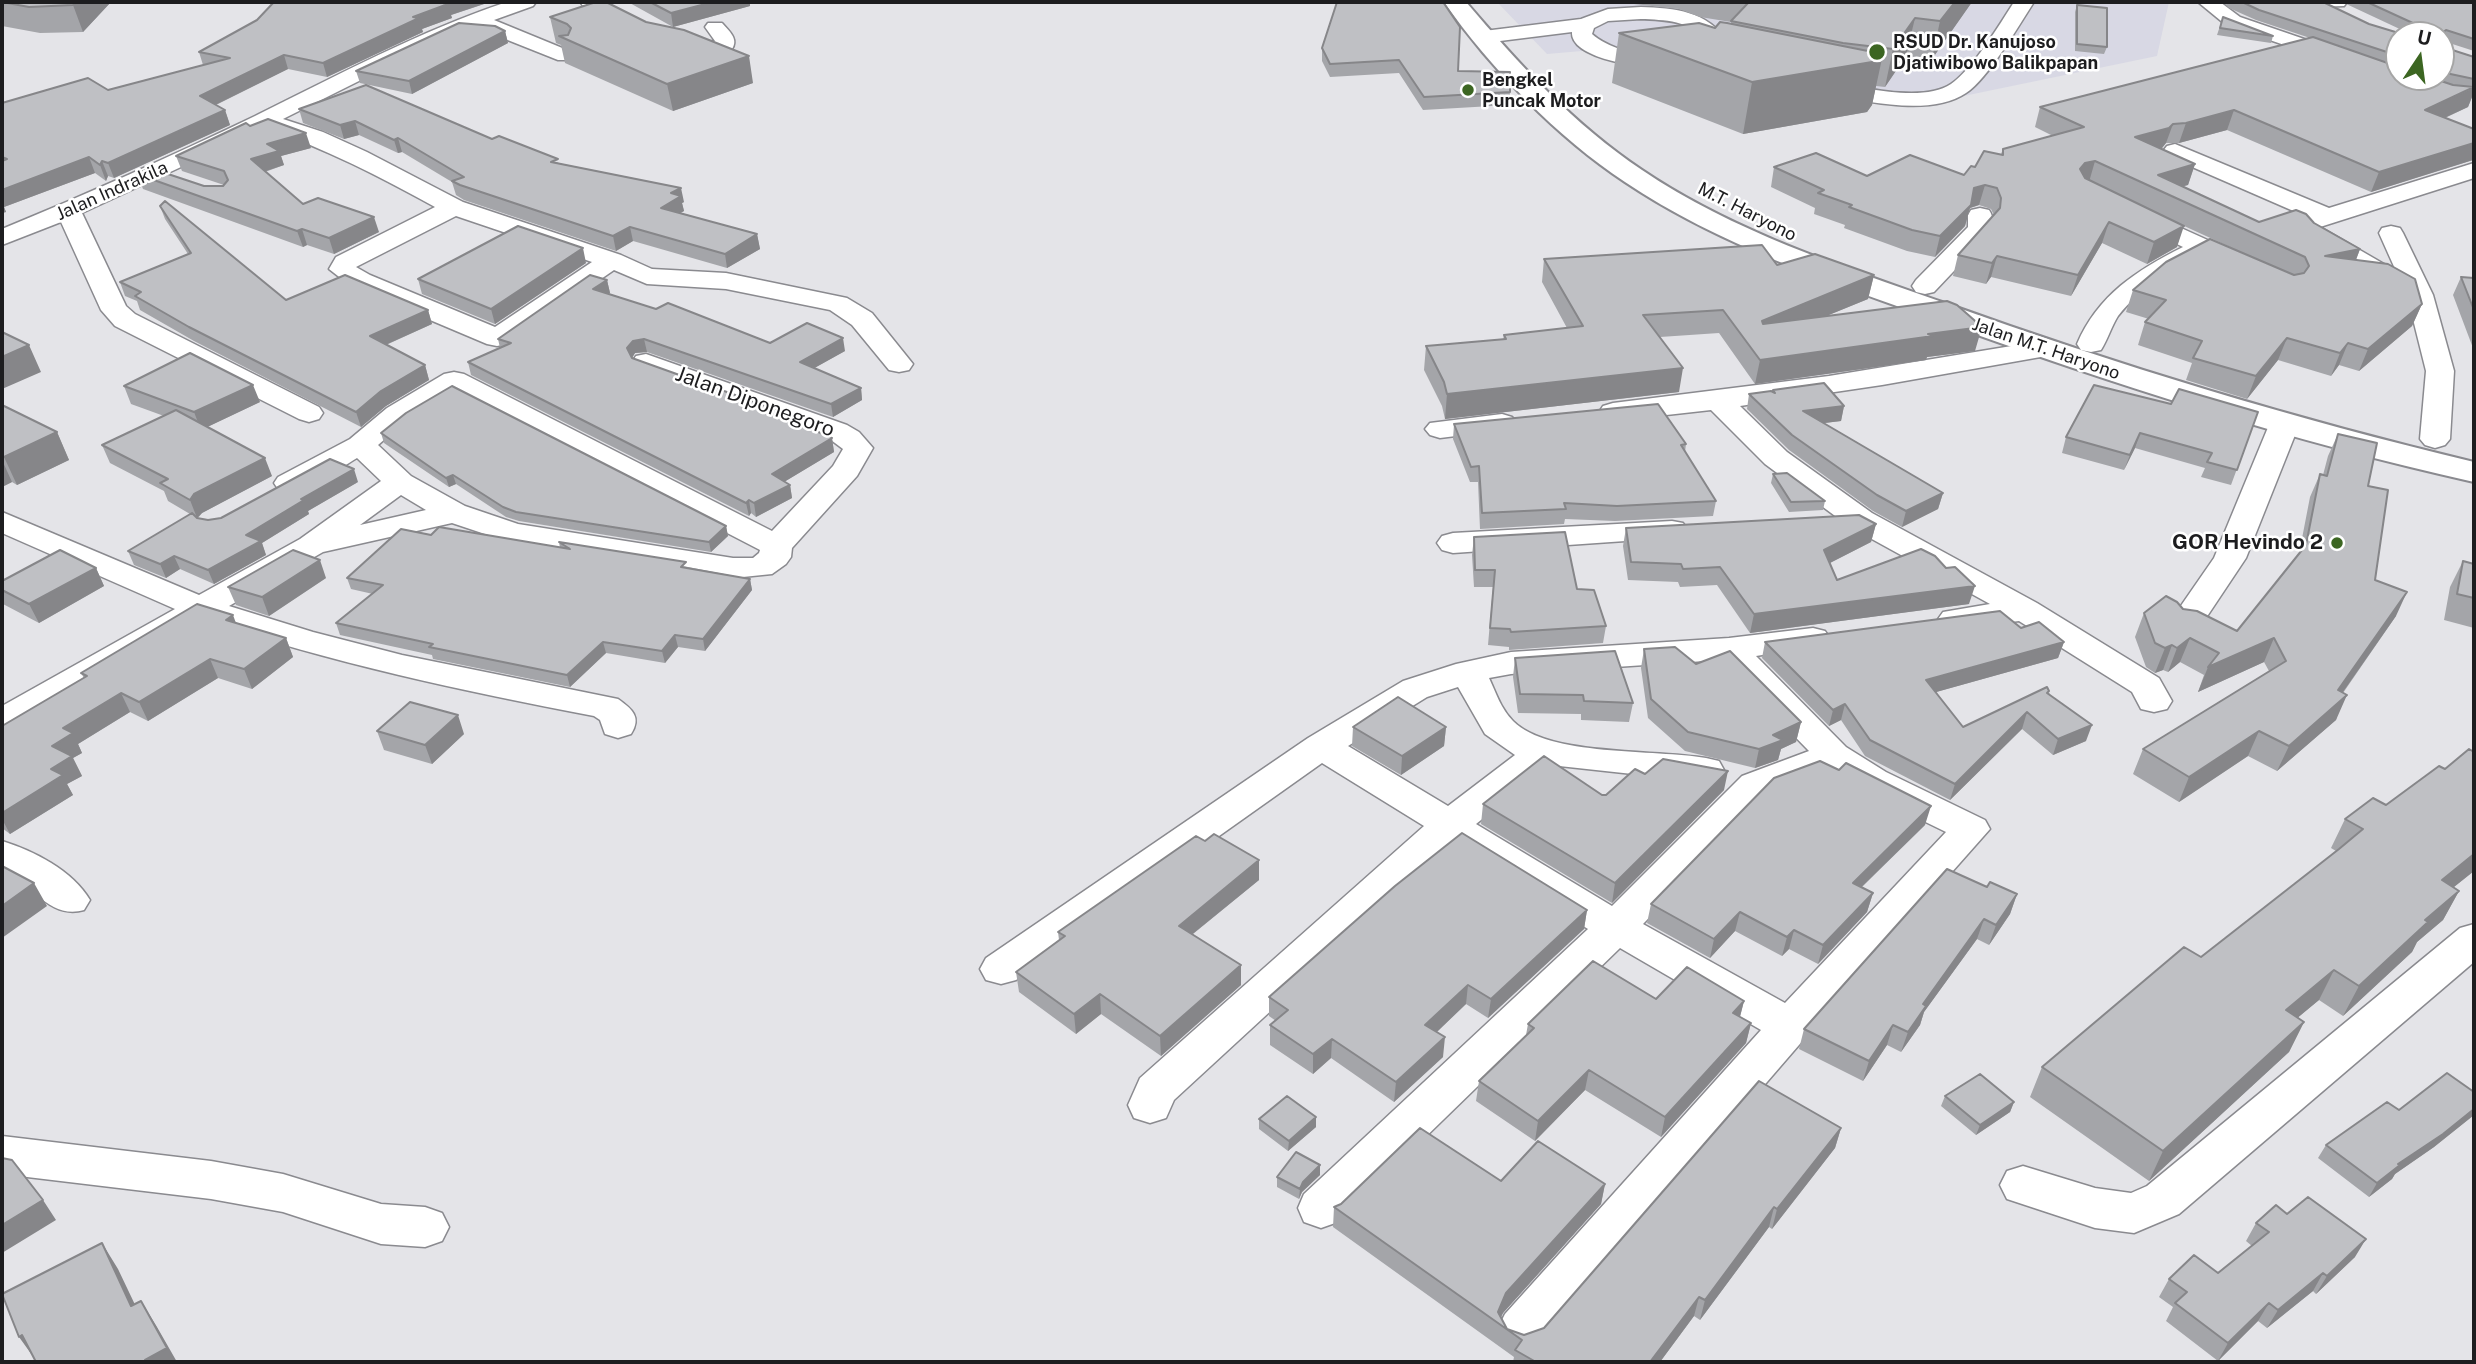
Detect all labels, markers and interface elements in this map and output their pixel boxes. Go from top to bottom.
north arrow [2385,21,2455,91]
text: U [2415,25,2433,50]
place label: RSUD Dr. Kanujoso Djatiwibowo Balikpapan [1893,31,2098,74]
marker: RSUD Dr. Kanujoso Djatiwibowo Balikpapan [1867,42,1887,62]
place label: Bengkel Puncak Motor [1482,69,1601,112]
marker: Bengkel Puncak Motor [1460,82,1476,98]
street label: Jalan Indrakila [53,157,171,225]
street label: M.T. Haryono [1694,178,1800,246]
street label: Jalan M.T. Haryono [1969,314,2123,384]
street label: Jalan Diponegoro [672,361,838,443]
place label: GOR Hevindo 2 [2172,530,2323,556]
marker: GOR Hevindo 2 [2329,535,2345,551]

